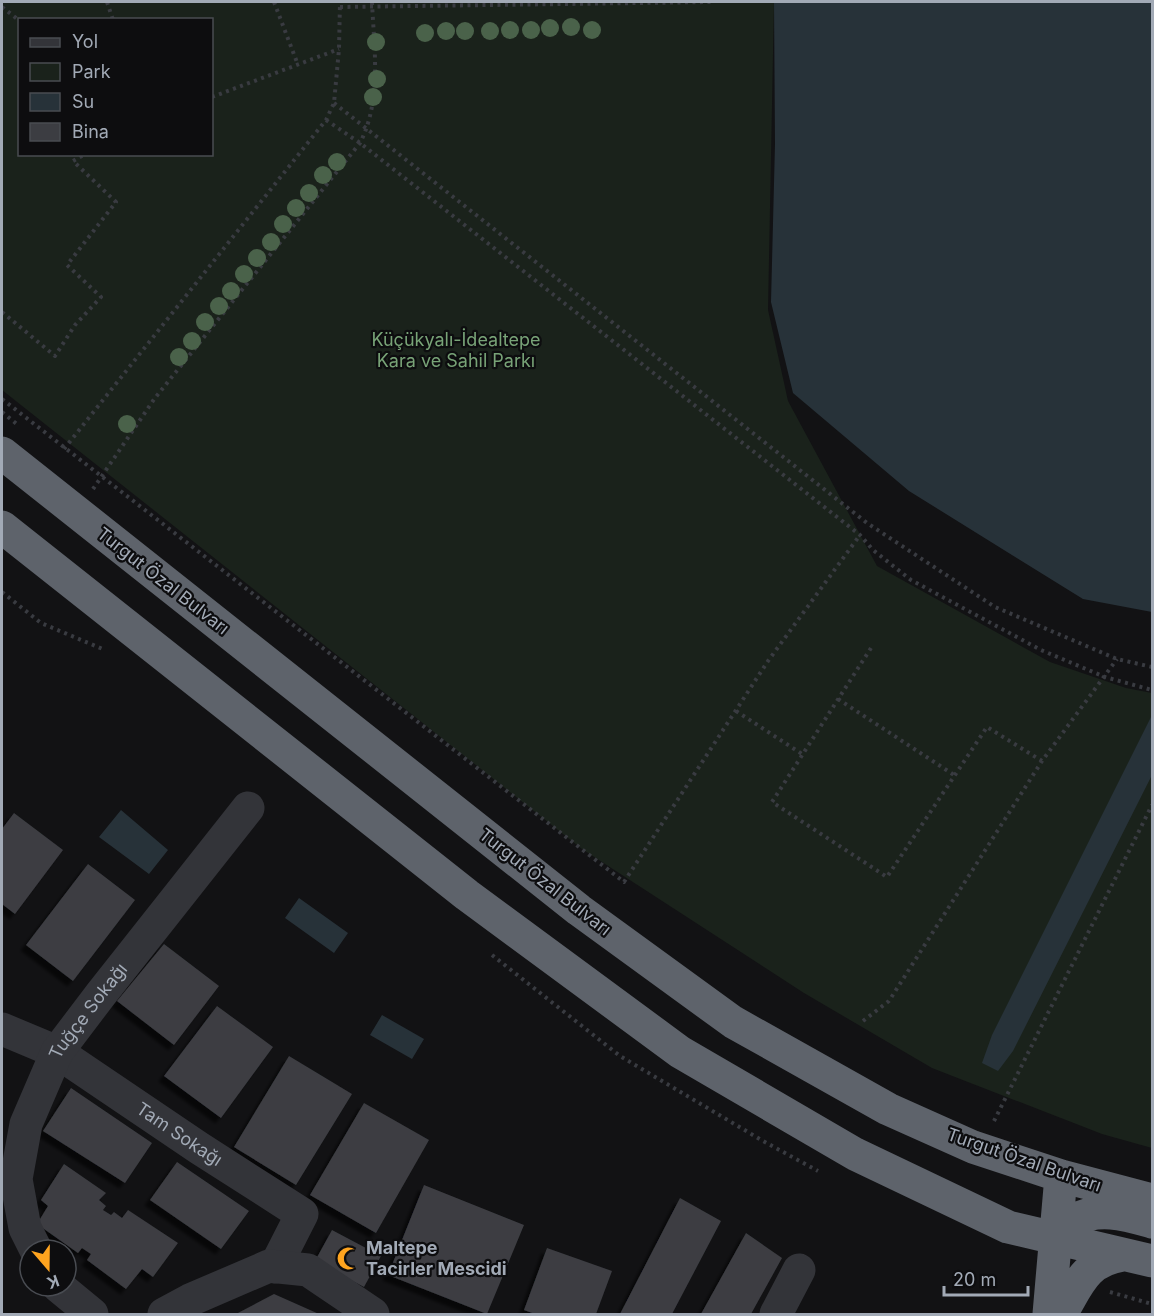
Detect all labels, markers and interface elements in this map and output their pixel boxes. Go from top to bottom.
legend [18,18,213,156]
text: Yol [72,31,98,52]
text: Park [72,61,111,82]
text: Su [72,91,94,112]
text: Bina [72,121,109,142]
park label: Küçükyalı-İdealtepe Kara ve Sahil Parkı [371,328,541,371]
street label: Turgut Özal Bulvarı [93,522,234,639]
street label: Turgut Özal Bulvarı [475,823,616,940]
street label: Tuğçe Sokağı [44,959,131,1062]
street label: Tam Sokağı [132,1098,226,1170]
street label: Turgut Özal Bulvarı [944,1122,1104,1196]
place label: Maltepe Tacirler Mescidi [366,1237,507,1279]
north arrow [18,1238,78,1298]
mosque icon: Maltepe Tacirler Mescidi [335,1245,361,1271]
scale bar [944,1259,1028,1297]
text: 20 m [953,1269,996,1290]
text: K [44,1271,62,1294]

